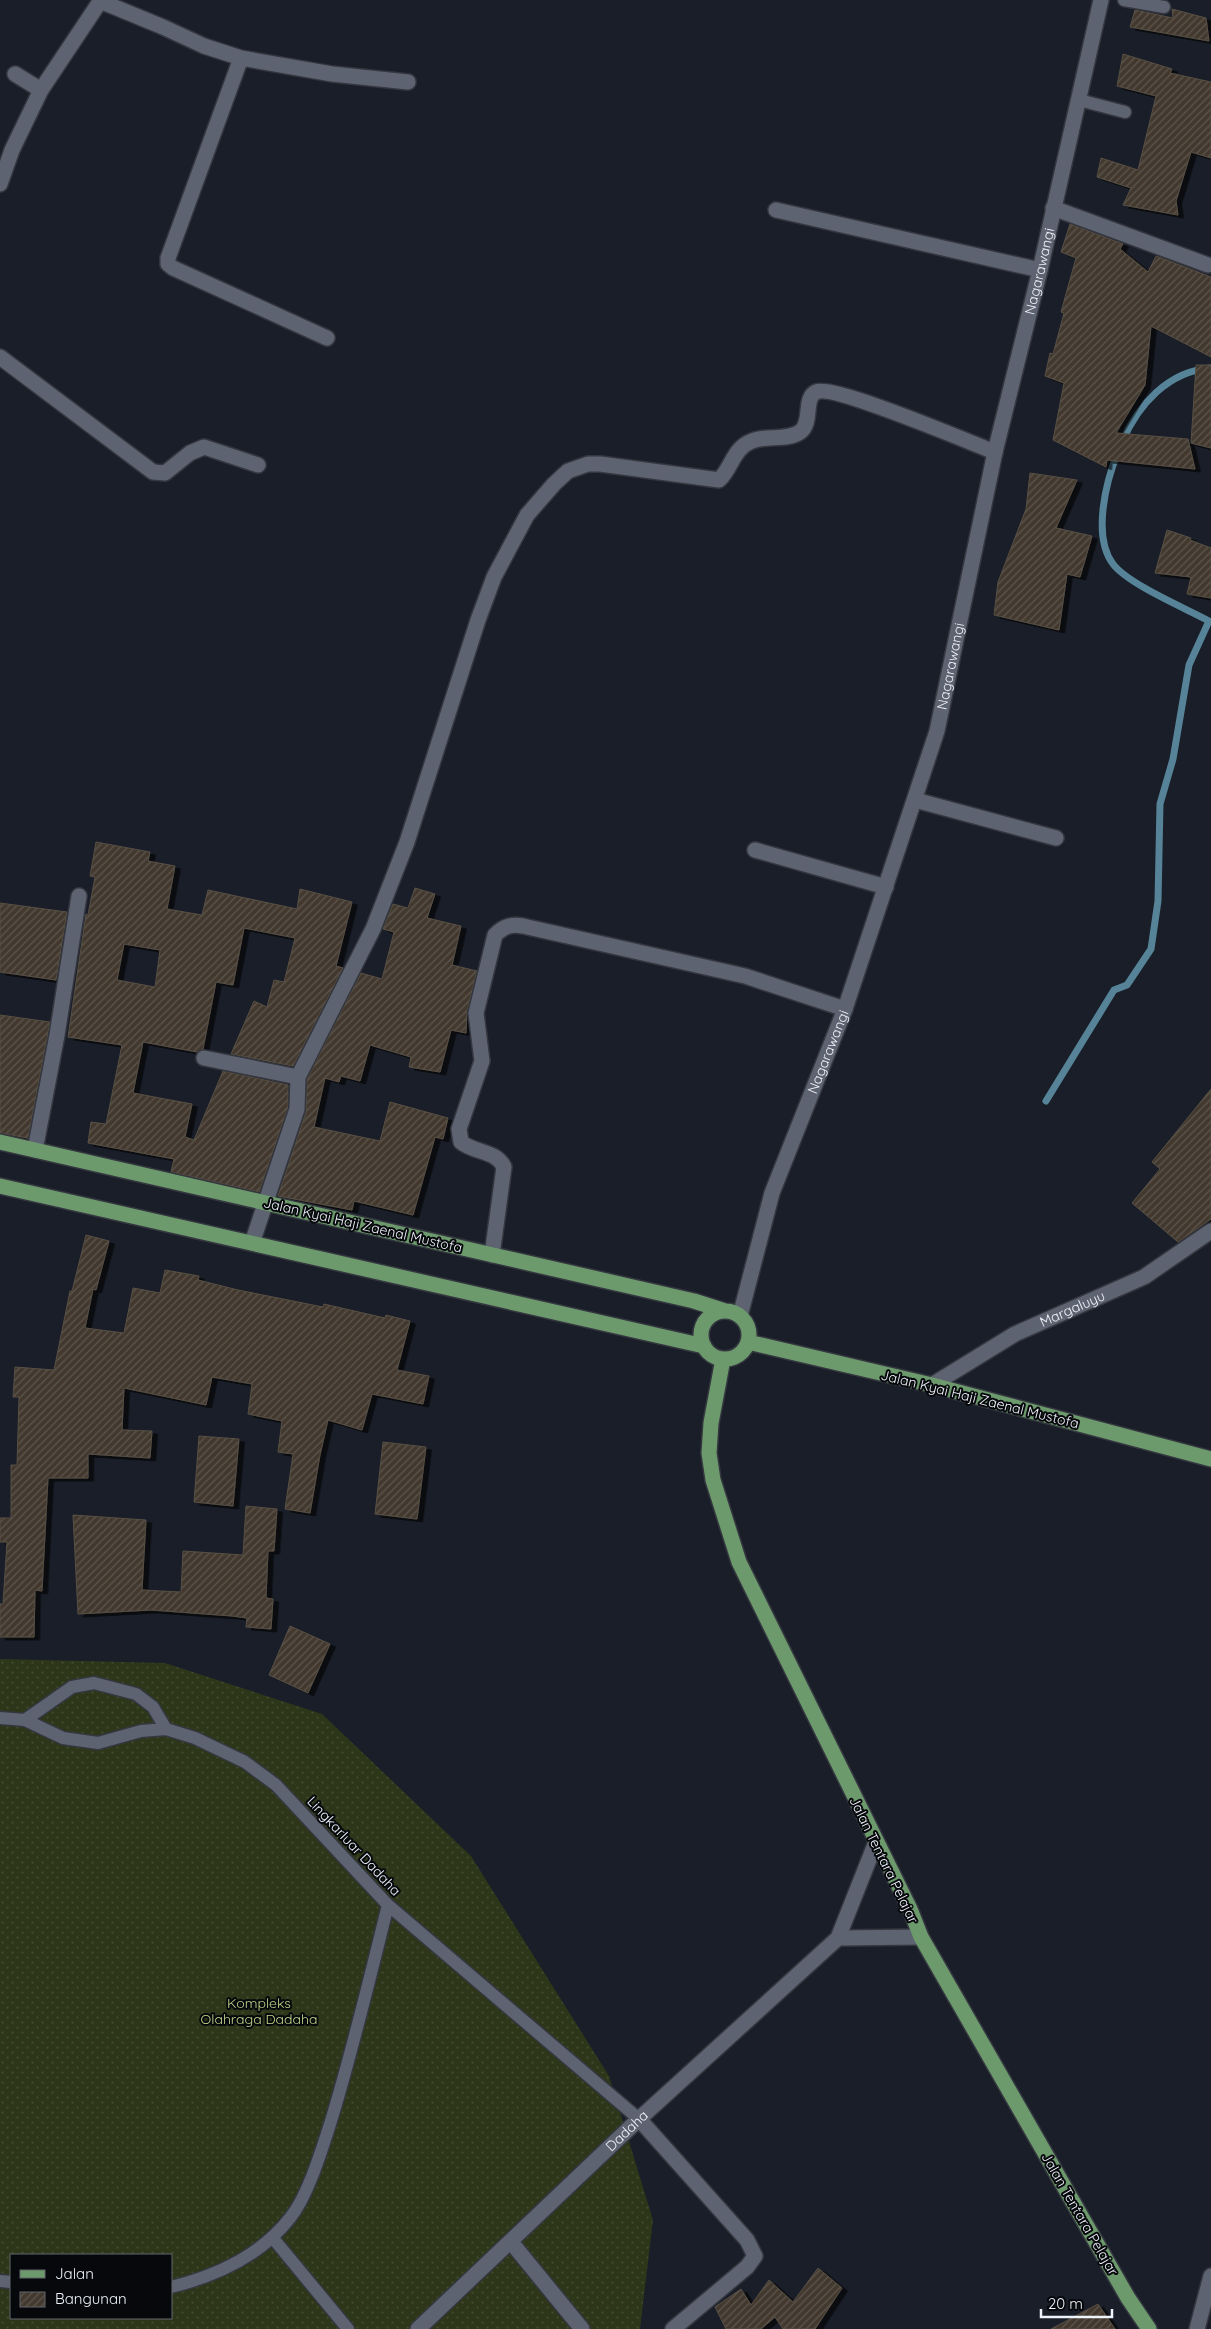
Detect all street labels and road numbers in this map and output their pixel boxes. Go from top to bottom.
street label: Nagarawangi [1020,226,1058,316]
street label: Nagarawangi [933,621,968,711]
street label: Nagarawangi [803,1007,853,1096]
street label: Jalan Kyai Haji Zaenal Mustofa [262,1193,464,1257]
street label: Margaluyu [1037,1286,1108,1331]
street label: Jalan Kyai Haji Zaenal Mustofa [879,1366,1081,1432]
street label: Lingkarluar Dadaha [303,1793,405,1899]
street label: Jalan Tentara Pelajar [845,1794,923,1927]
street label: Dadaha [602,2106,652,2155]
street label: Jalan Tentara Pelajar [1037,2149,1123,2279]

